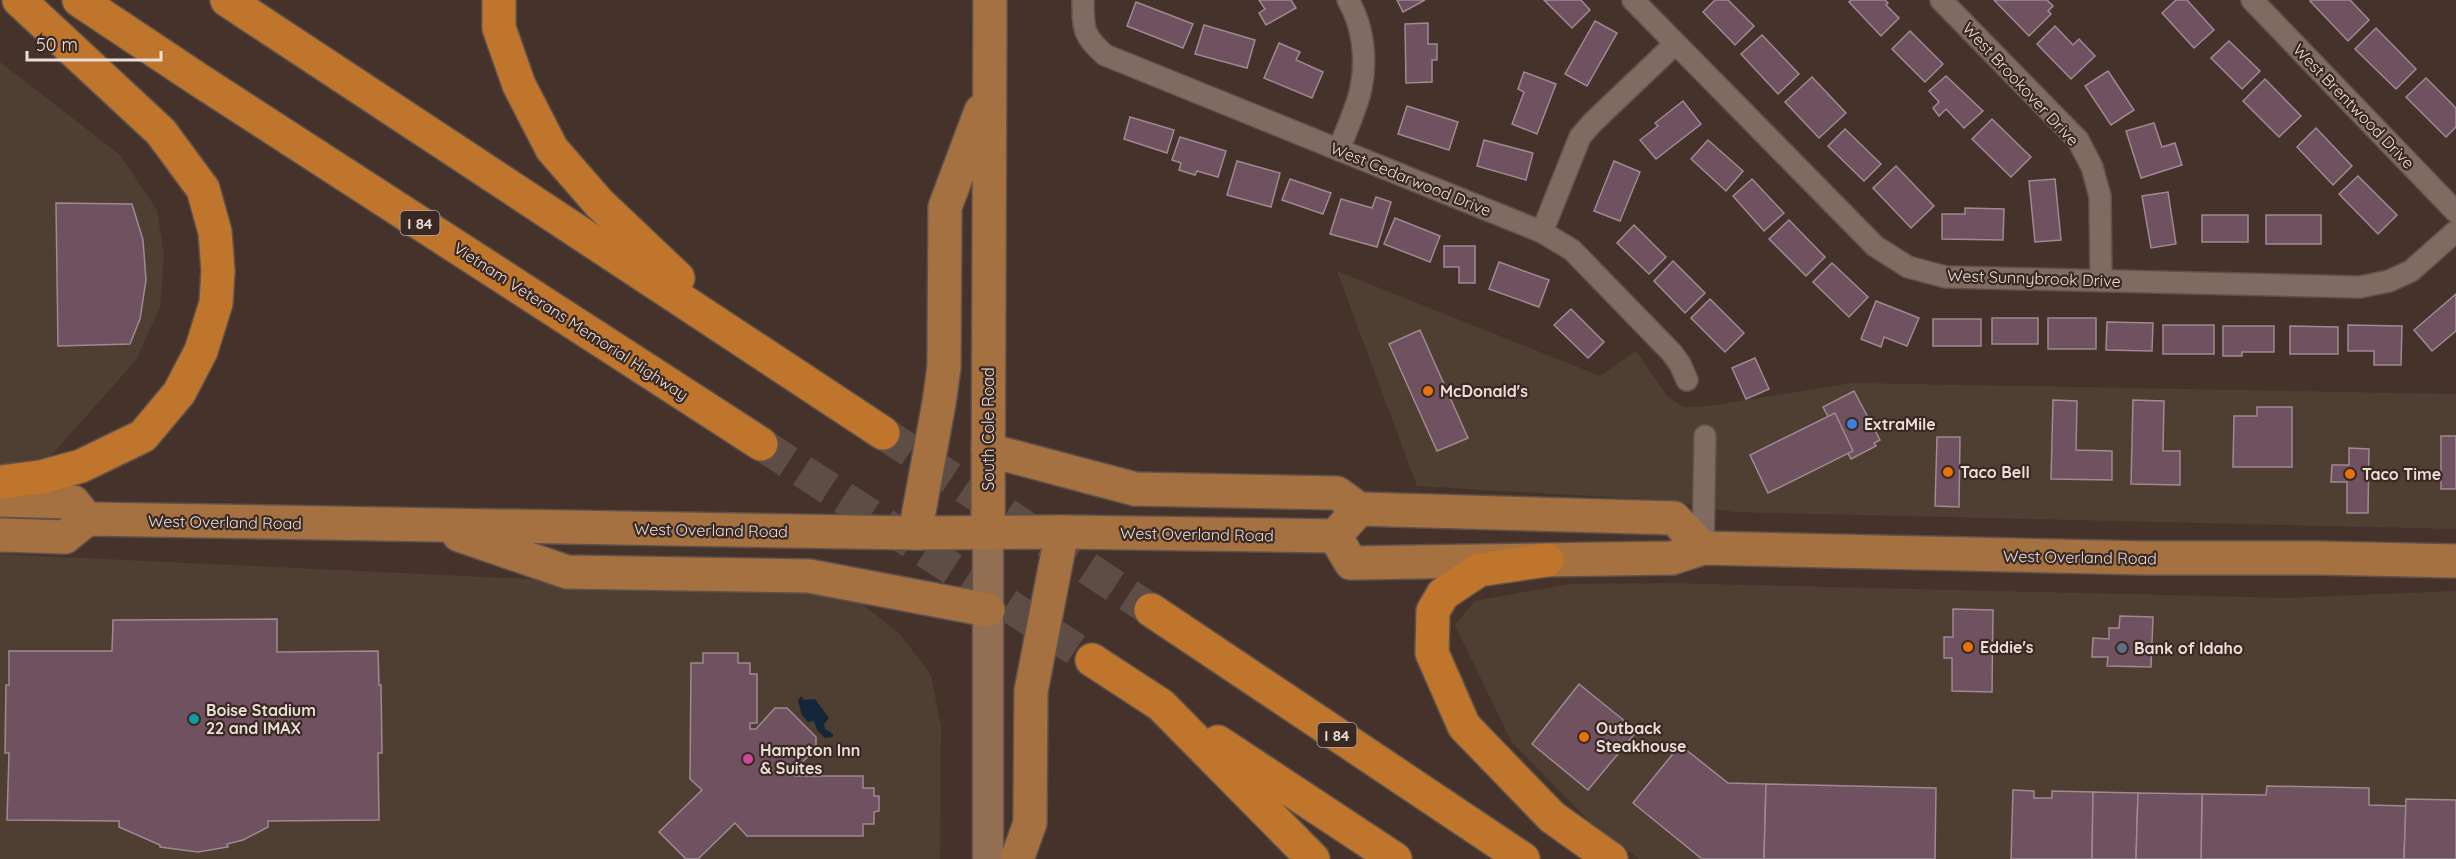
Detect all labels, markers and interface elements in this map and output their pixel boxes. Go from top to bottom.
street label: West Brookover Drive [1959,18,2083,150]
scale bar [27,24,160,62]
text: 50 m [36,33,78,56]
street label: West Brentwood Drive [2289,39,2419,173]
street label: West Cedarwood Drive [1328,138,1494,220]
road number: I 84 [400,211,440,235]
street label: Vietnam Veterans Memorial Highway [450,238,692,404]
street label: West Sunnybrook Drive [1947,265,2121,291]
street label: South Cole Road [978,367,998,491]
place label: McDonald's [1440,381,1528,401]
marker: McDonald's [1421,384,1435,398]
place label: ExtraMile [1864,414,1936,434]
marker: ExtraMile [1845,417,1859,431]
place label: Taco Bell [1960,462,2030,482]
place label: Taco Time [2362,464,2441,484]
marker: Taco Bell [1941,465,1955,479]
marker: Taco Time [2343,467,2357,481]
street label: West Overland Road [148,511,302,533]
street label: West Overland Road [634,519,788,541]
street label: West Overland Road [1120,523,1274,545]
street label: West Overland Road [2003,546,2157,568]
place label: Eddie's [1980,637,2034,657]
place label: Bank of Idaho [2134,638,2243,658]
marker: Eddie's [1961,640,1975,654]
marker: Bank of Idaho [2115,641,2129,655]
place label: Boise Stadium 22 and IMAX [206,700,316,738]
marker: Boise Stadium 22 and IMAX [187,712,201,726]
place label: Outback Steakhouse [1596,718,1687,756]
road number: I 84 [1318,723,1356,747]
marker: Outback Steakhouse [1577,730,1591,744]
place label: Hampton Inn & Suites [760,740,860,778]
marker: Hampton Inn & Suites [741,752,755,766]

